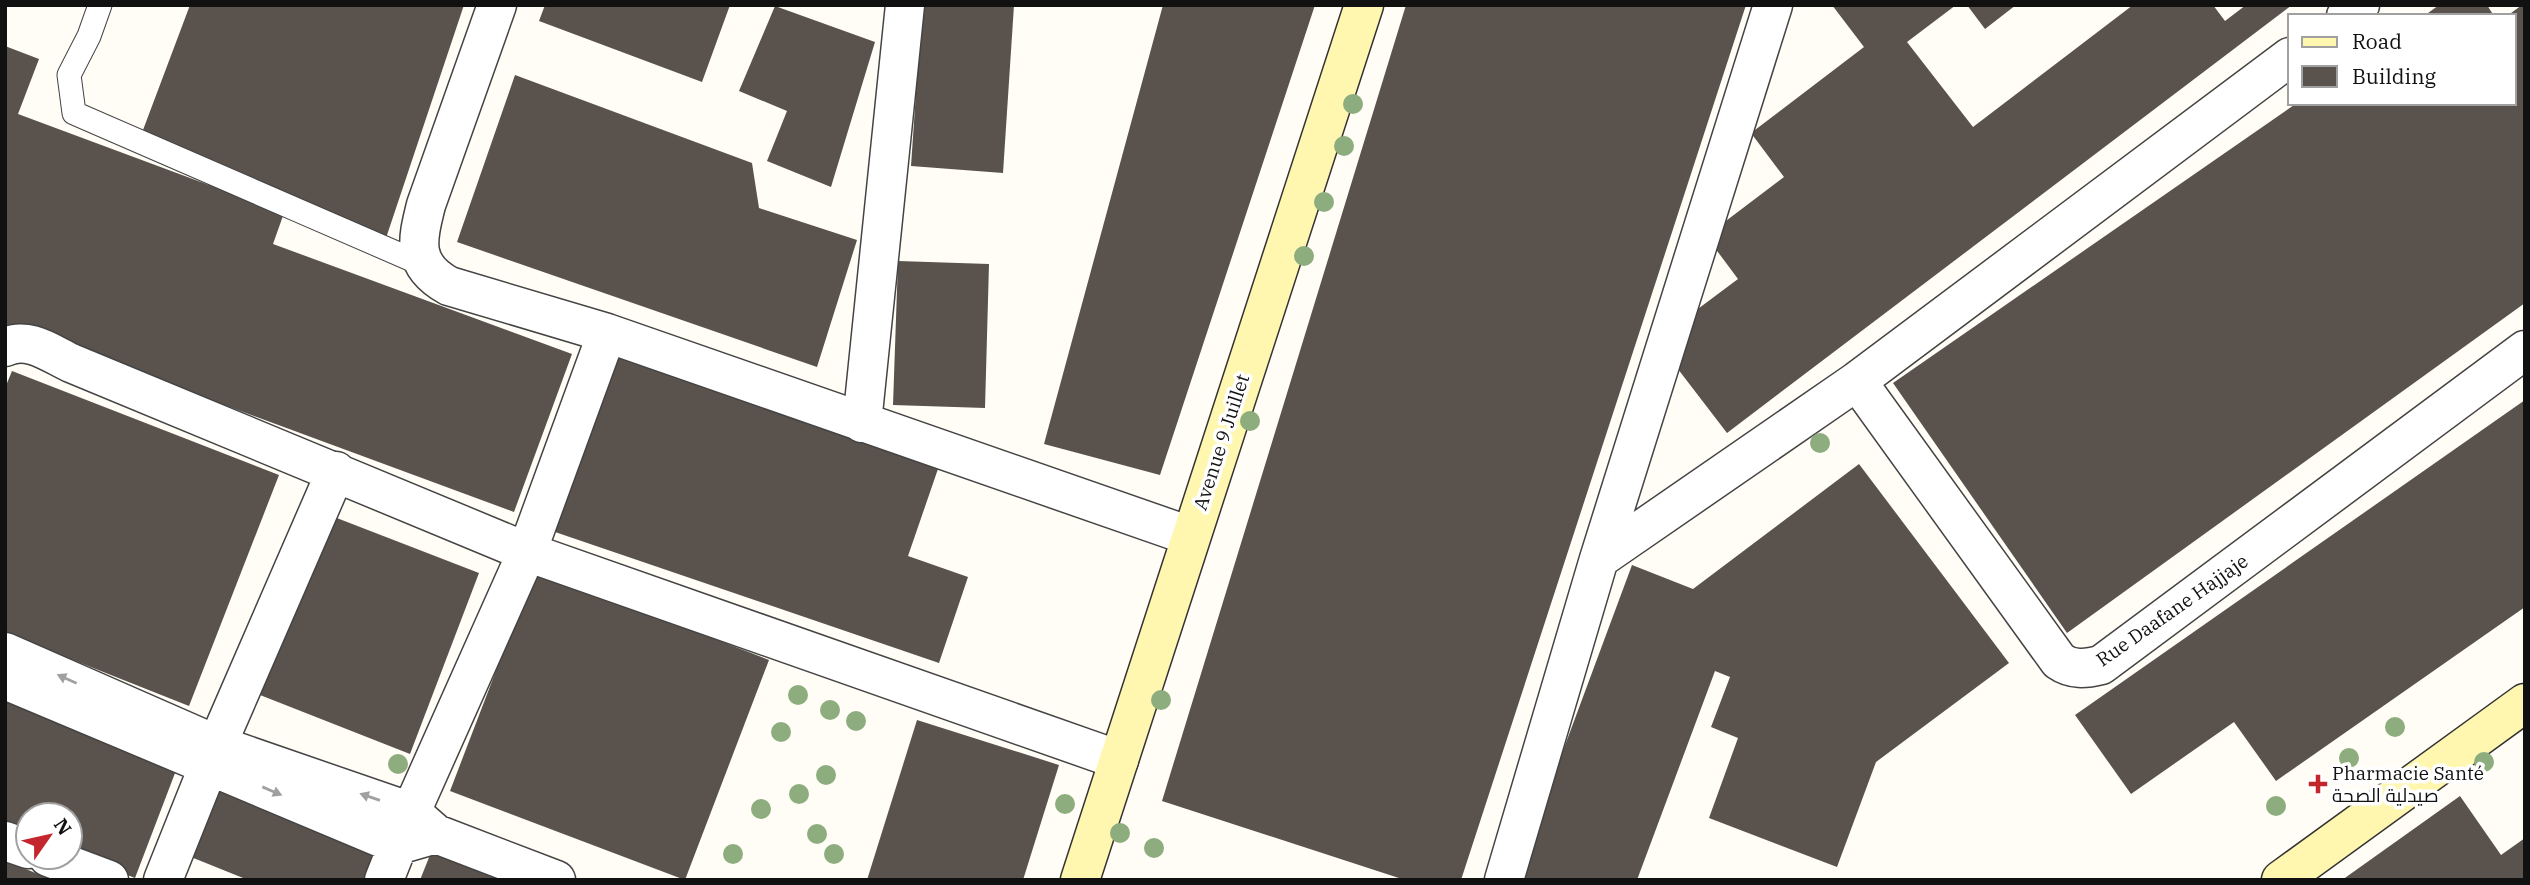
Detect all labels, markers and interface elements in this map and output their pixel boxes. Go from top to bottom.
legend [2288,14,2516,105]
text: Road [2352,27,2402,55]
text: Building [2352,62,2437,90]
street label: Avenue 9 Juillet [1188,371,1254,513]
street label: Rue Daafane Hajjaje [2091,549,2253,671]
one-way arrow [57,673,78,684]
place label: Pharmacie Santé صيدلية الصحة [2332,761,2484,807]
marker: Pharmacie Santé صيدلية الصحة [2310,776,2326,792]
one-way arrow [261,786,282,797]
one-way arrow [359,791,380,802]
north arrow [14,801,84,871]
text: N [49,814,77,839]

